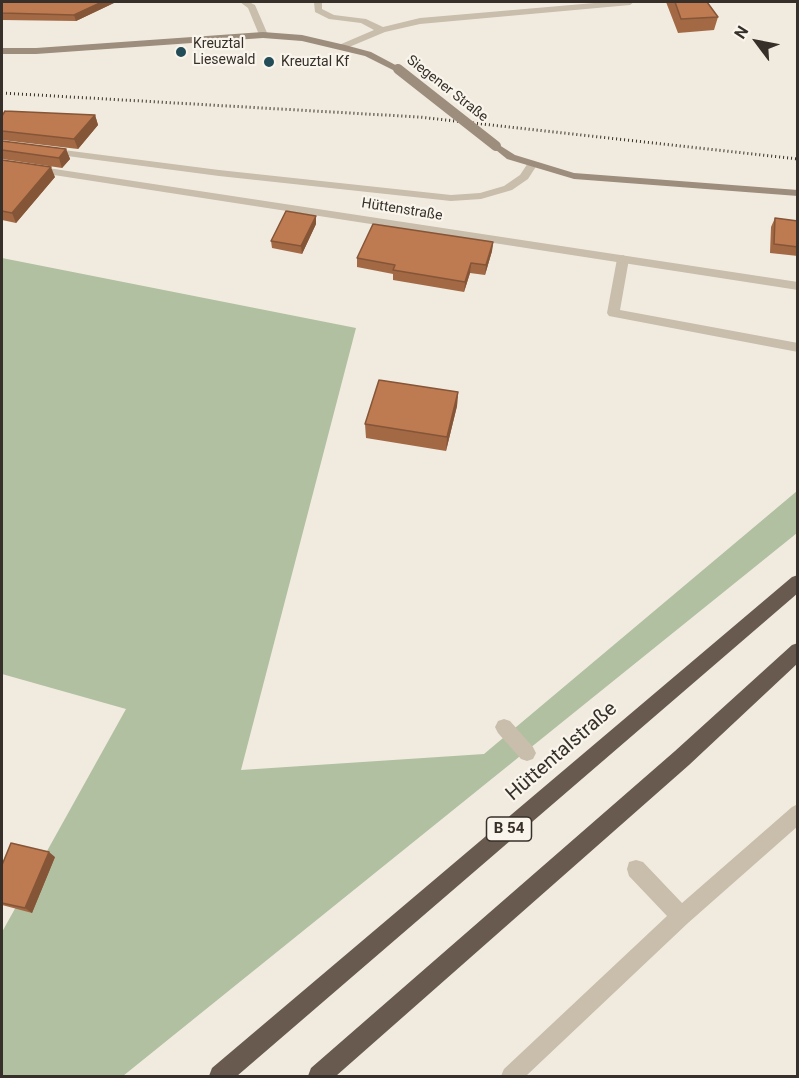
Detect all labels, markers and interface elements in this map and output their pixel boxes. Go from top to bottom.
north arrow [727,12,787,72]
text: N [730,22,752,42]
place label: Kreuztal Liesewald [193,36,255,68]
marker: Kreuztal Liesewald [174,45,188,59]
street label: Siegener Straße [403,52,491,126]
place label: Kreuztal Kf [281,54,349,70]
marker: Kreuztal Kf [262,55,276,69]
street label: Hüttenstraße [360,195,444,225]
street label: Hüttentalstraße [502,697,622,807]
road number: B 54 [486,817,532,841]

